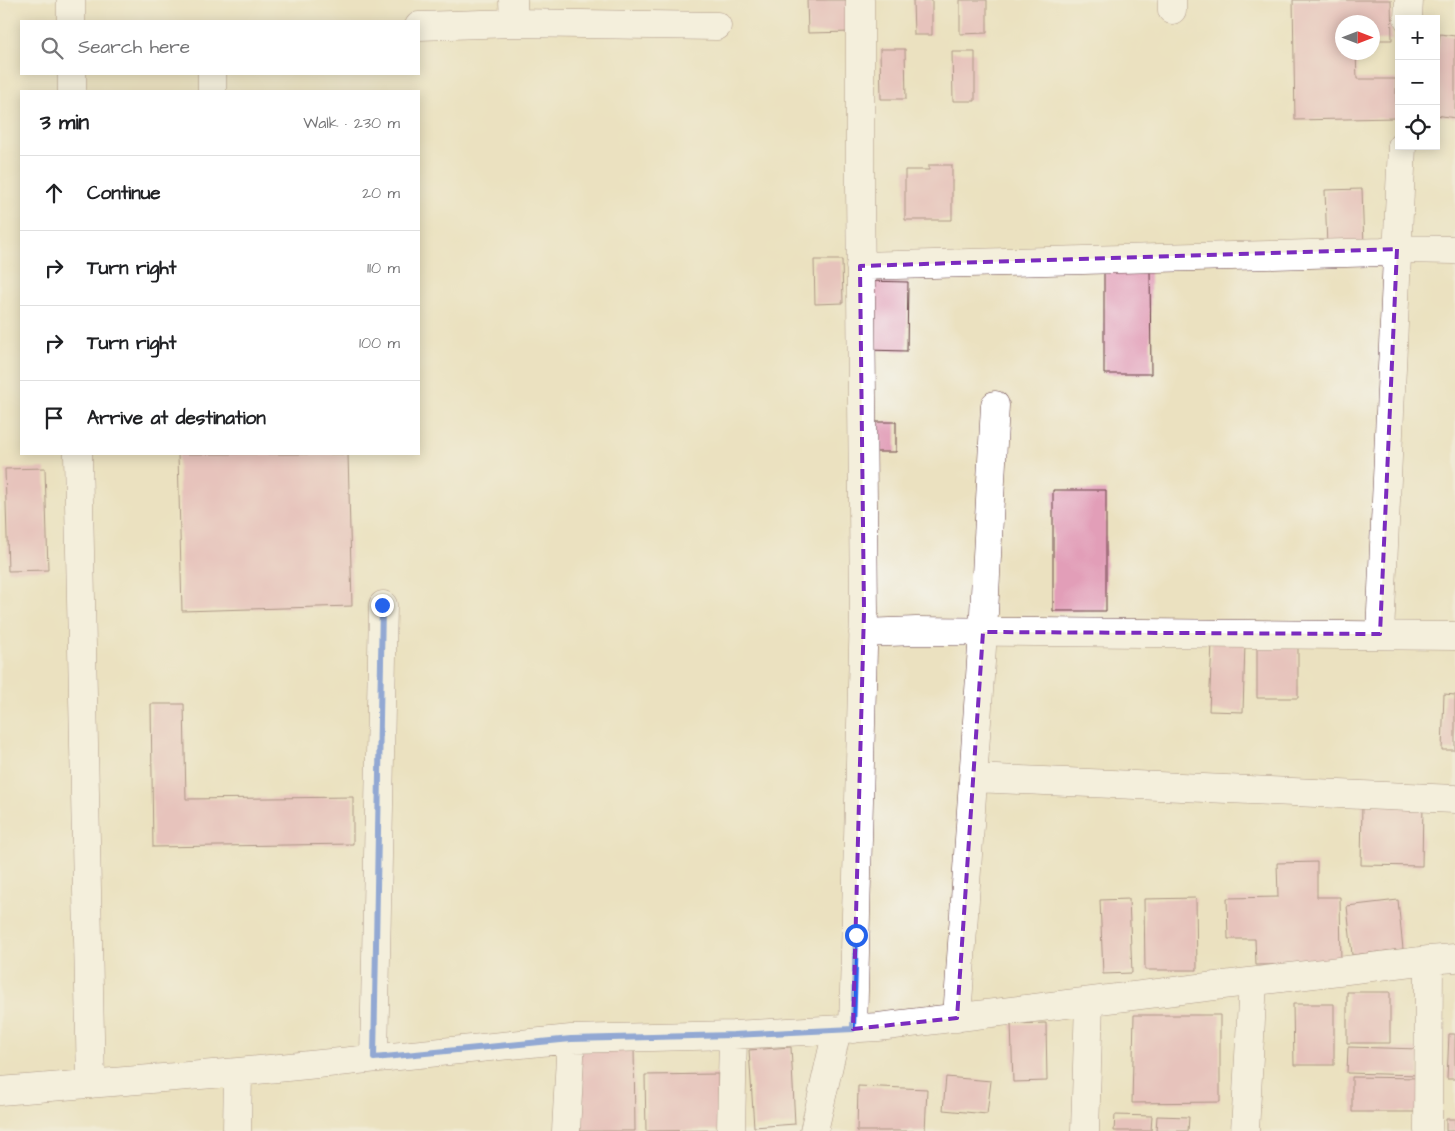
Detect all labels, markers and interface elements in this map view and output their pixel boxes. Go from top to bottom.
north arrow [1335,15,1380,60]
map controls [1395,15,1440,150]
button: + [1395,15,1440,60]
search box [20,20,420,75]
icon: search [38,34,66,62]
text: Search here [78,34,190,61]
button: − [1395,60,1440,105]
button: locate [1395,105,1440,150]
text: 3 min [40,108,89,137]
text: Walk · 230 m [303,112,400,134]
icon: ahead [40,179,68,207]
text: Continue [87,180,161,207]
text: 20 m [362,182,400,204]
icon: right [40,254,68,282]
text: Turn right [87,255,176,282]
text: 110 m [367,257,400,279]
icon: right [40,329,68,357]
text: Turn right [87,330,176,357]
text: 100 m [359,332,400,354]
icon: arrive [40,404,68,432]
text: Arrive at destination [87,405,266,432]
route end [371,594,394,617]
route start [845,924,868,947]

